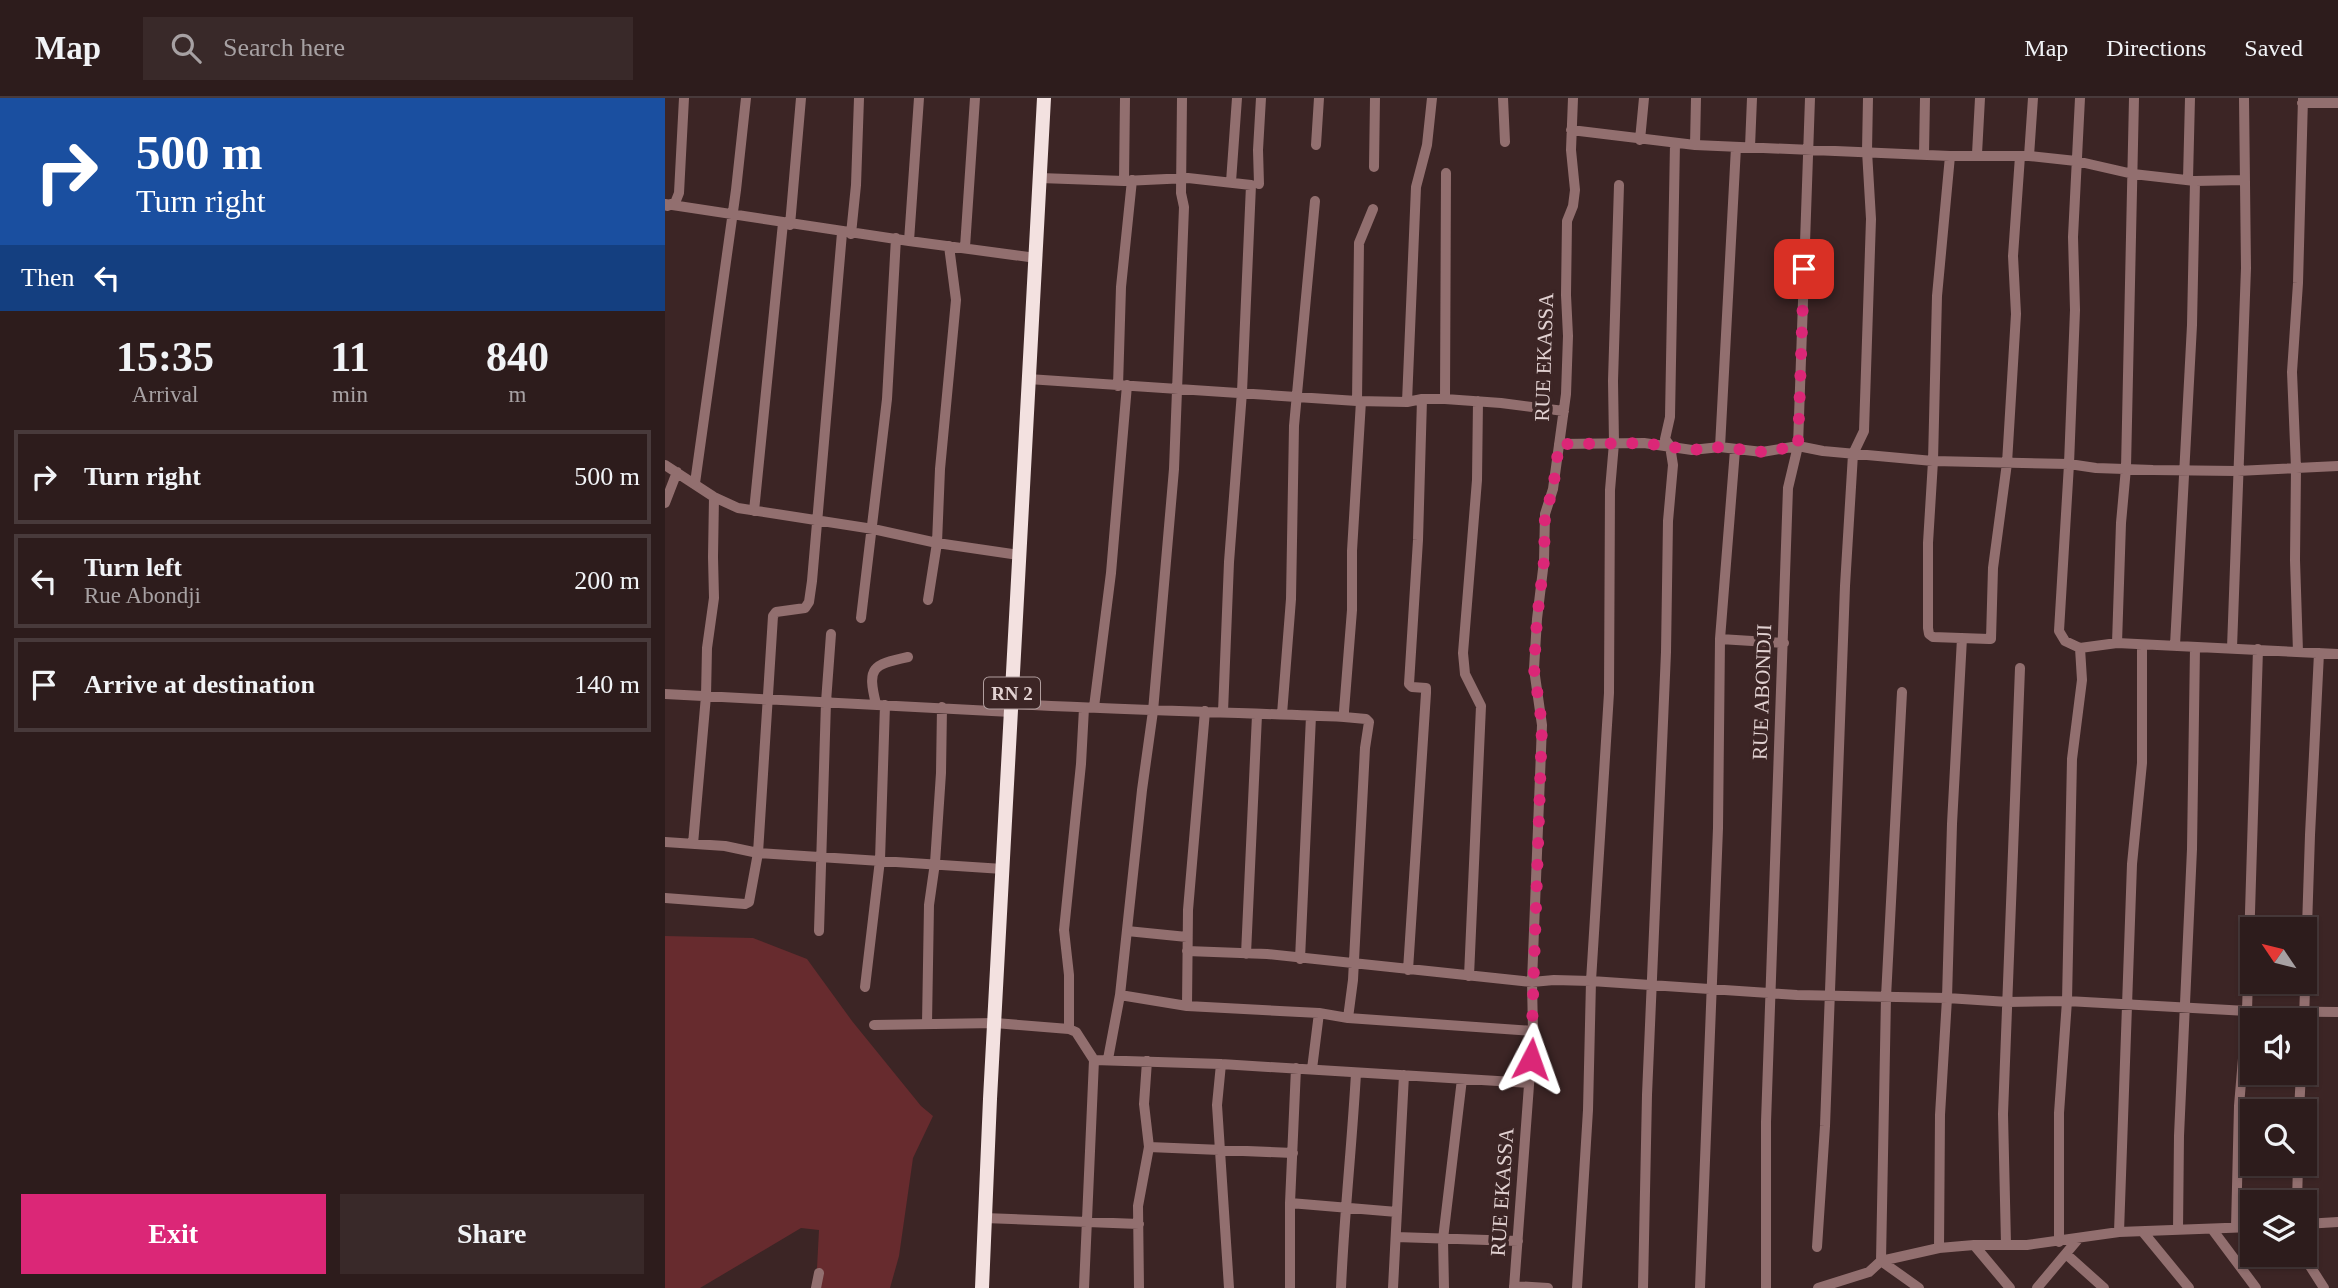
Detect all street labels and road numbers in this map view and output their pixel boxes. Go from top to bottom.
street label: RUE EKASSA [1530,291,1558,422]
street label: RUE ABONDJI [1748,624,1776,760]
road number: RN 2 [984,678,1040,708]
street label: RUE EKASSA [1486,1126,1519,1257]

